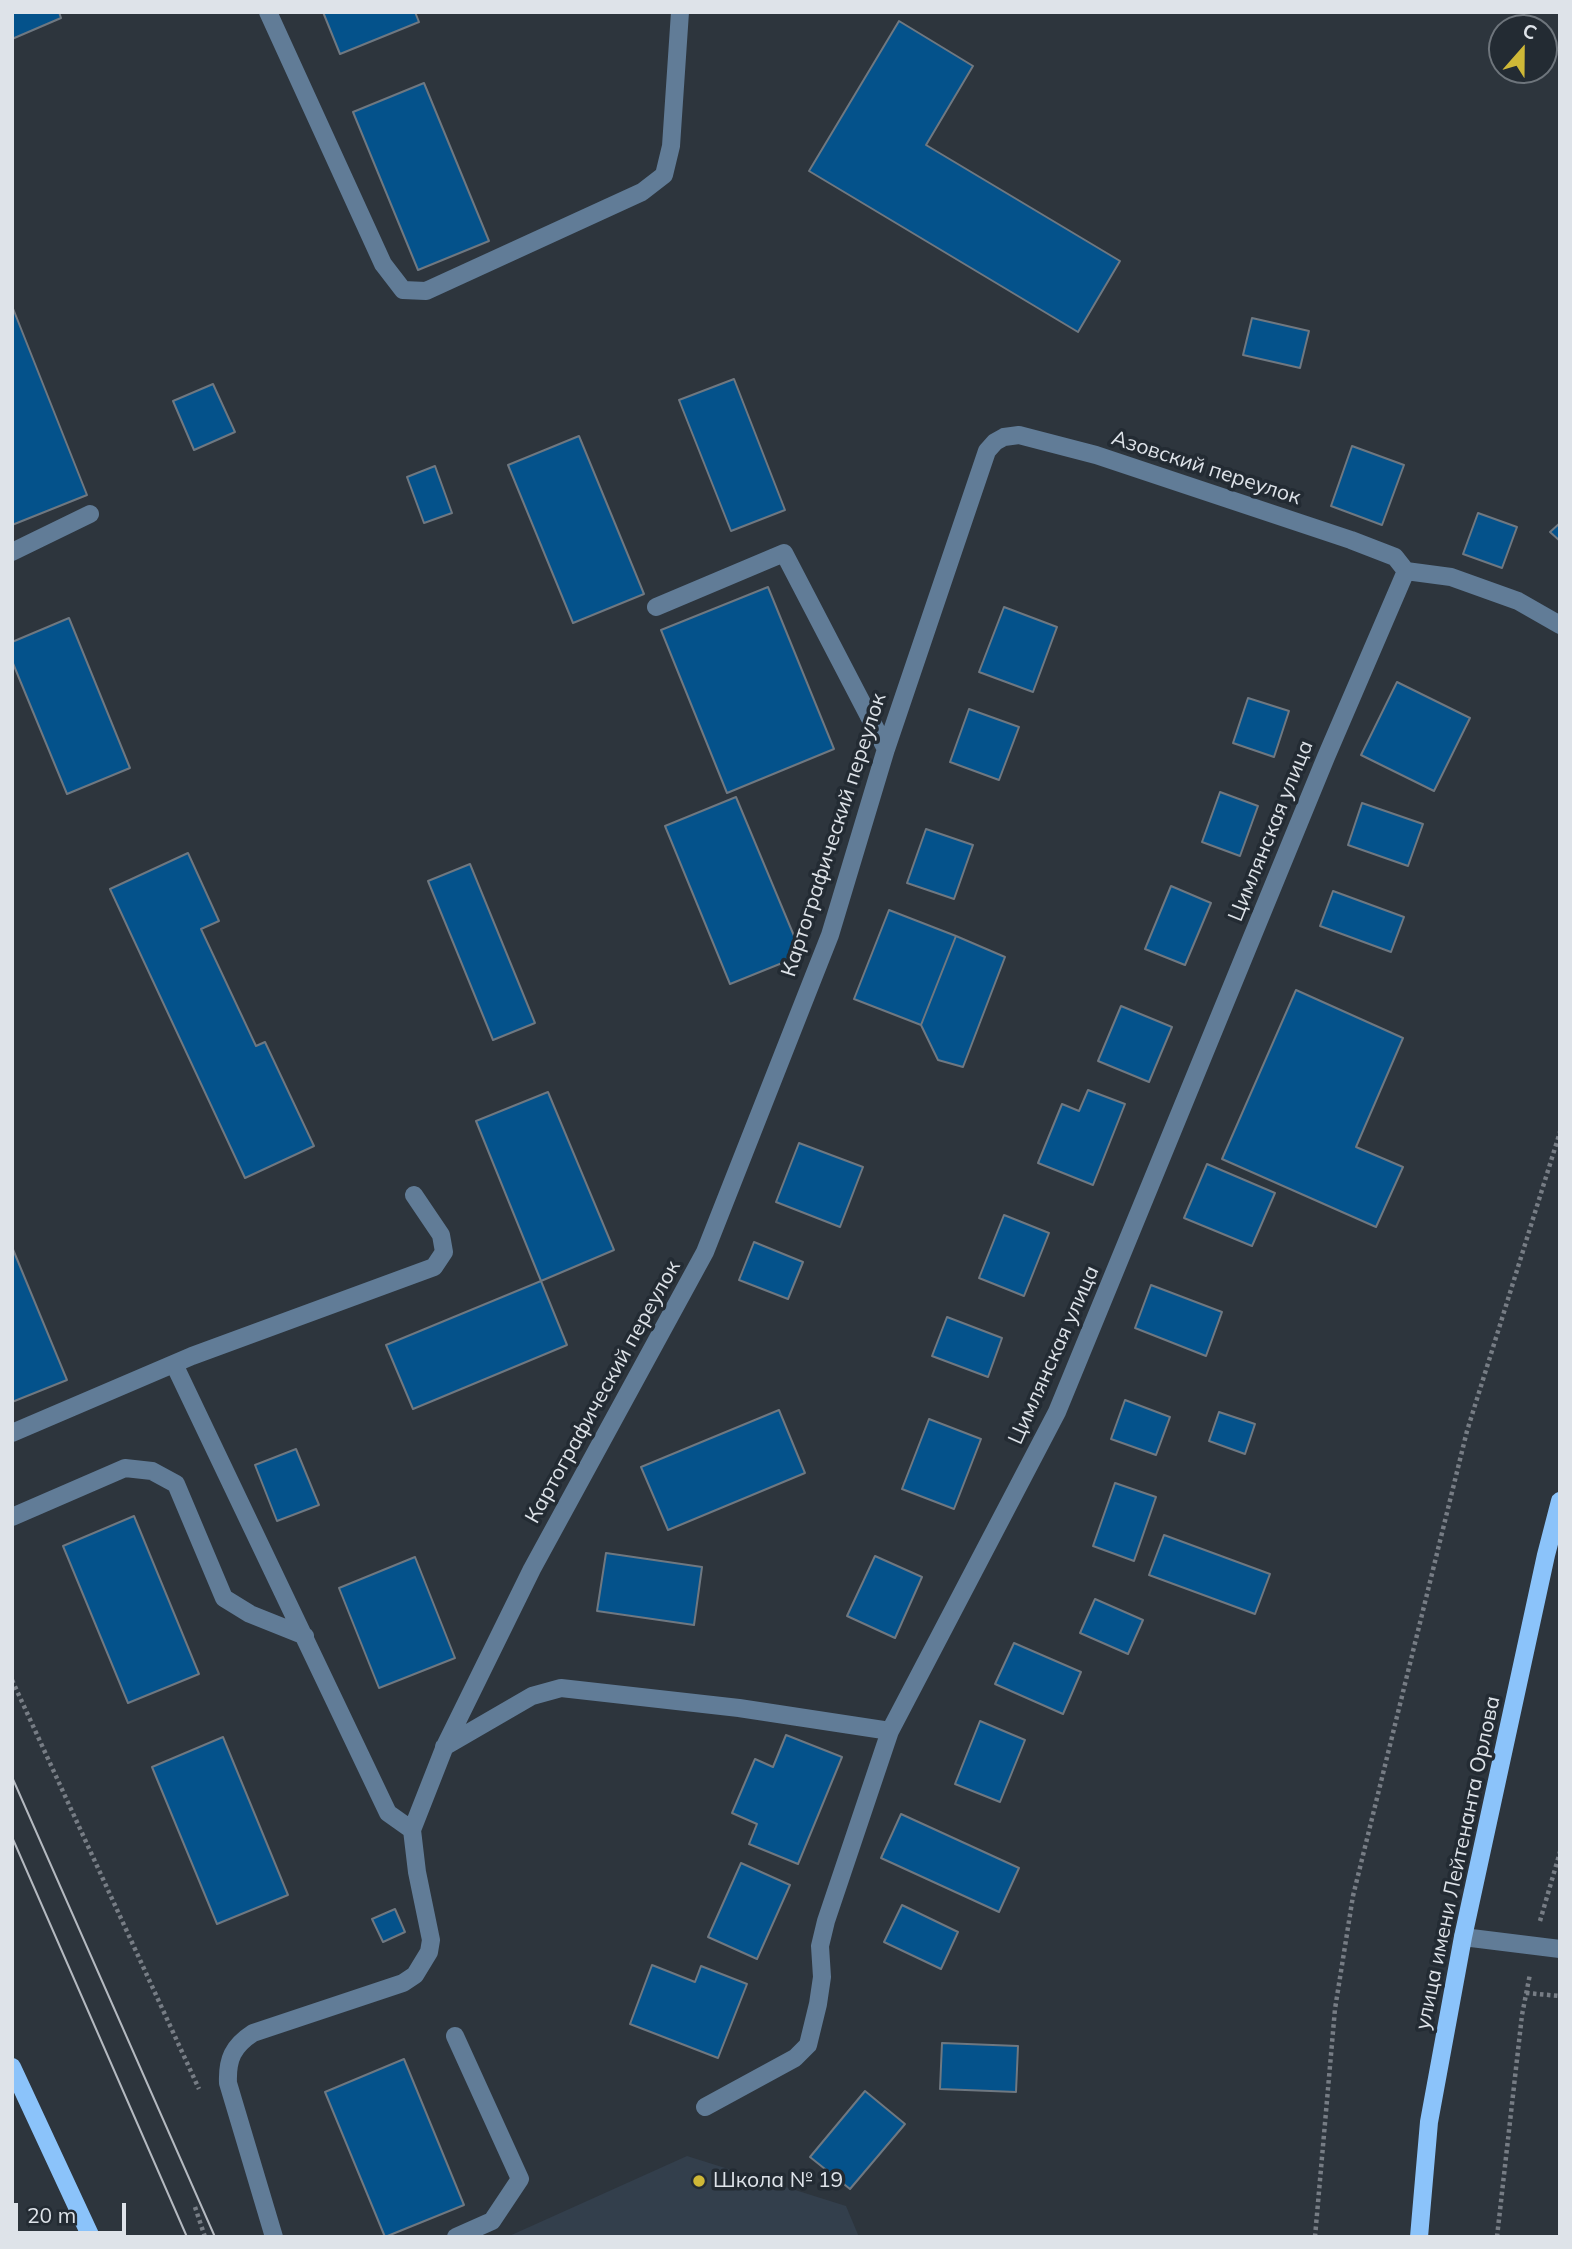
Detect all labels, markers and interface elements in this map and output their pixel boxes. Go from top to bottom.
north arrow [1488,14,1558,84]
text: С [1519,18,1540,45]
street label: Азовский переулок [1108,426,1304,510]
street label: Картографический переулок [776,690,892,980]
street label: Цимлянская улица [1223,737,1319,925]
street label: Картографический переулок [520,1256,686,1528]
street label: Цимлянская улица [1003,1262,1105,1448]
street label: улица имени Лейтенанта Орлова [1410,1694,1506,2032]
place label: Школа № 19 [713,2168,843,2194]
marker: Школа № 19 [691,2173,707,2189]
scale bar [18,2190,130,2234]
text: 20 m [27,2202,76,2228]

